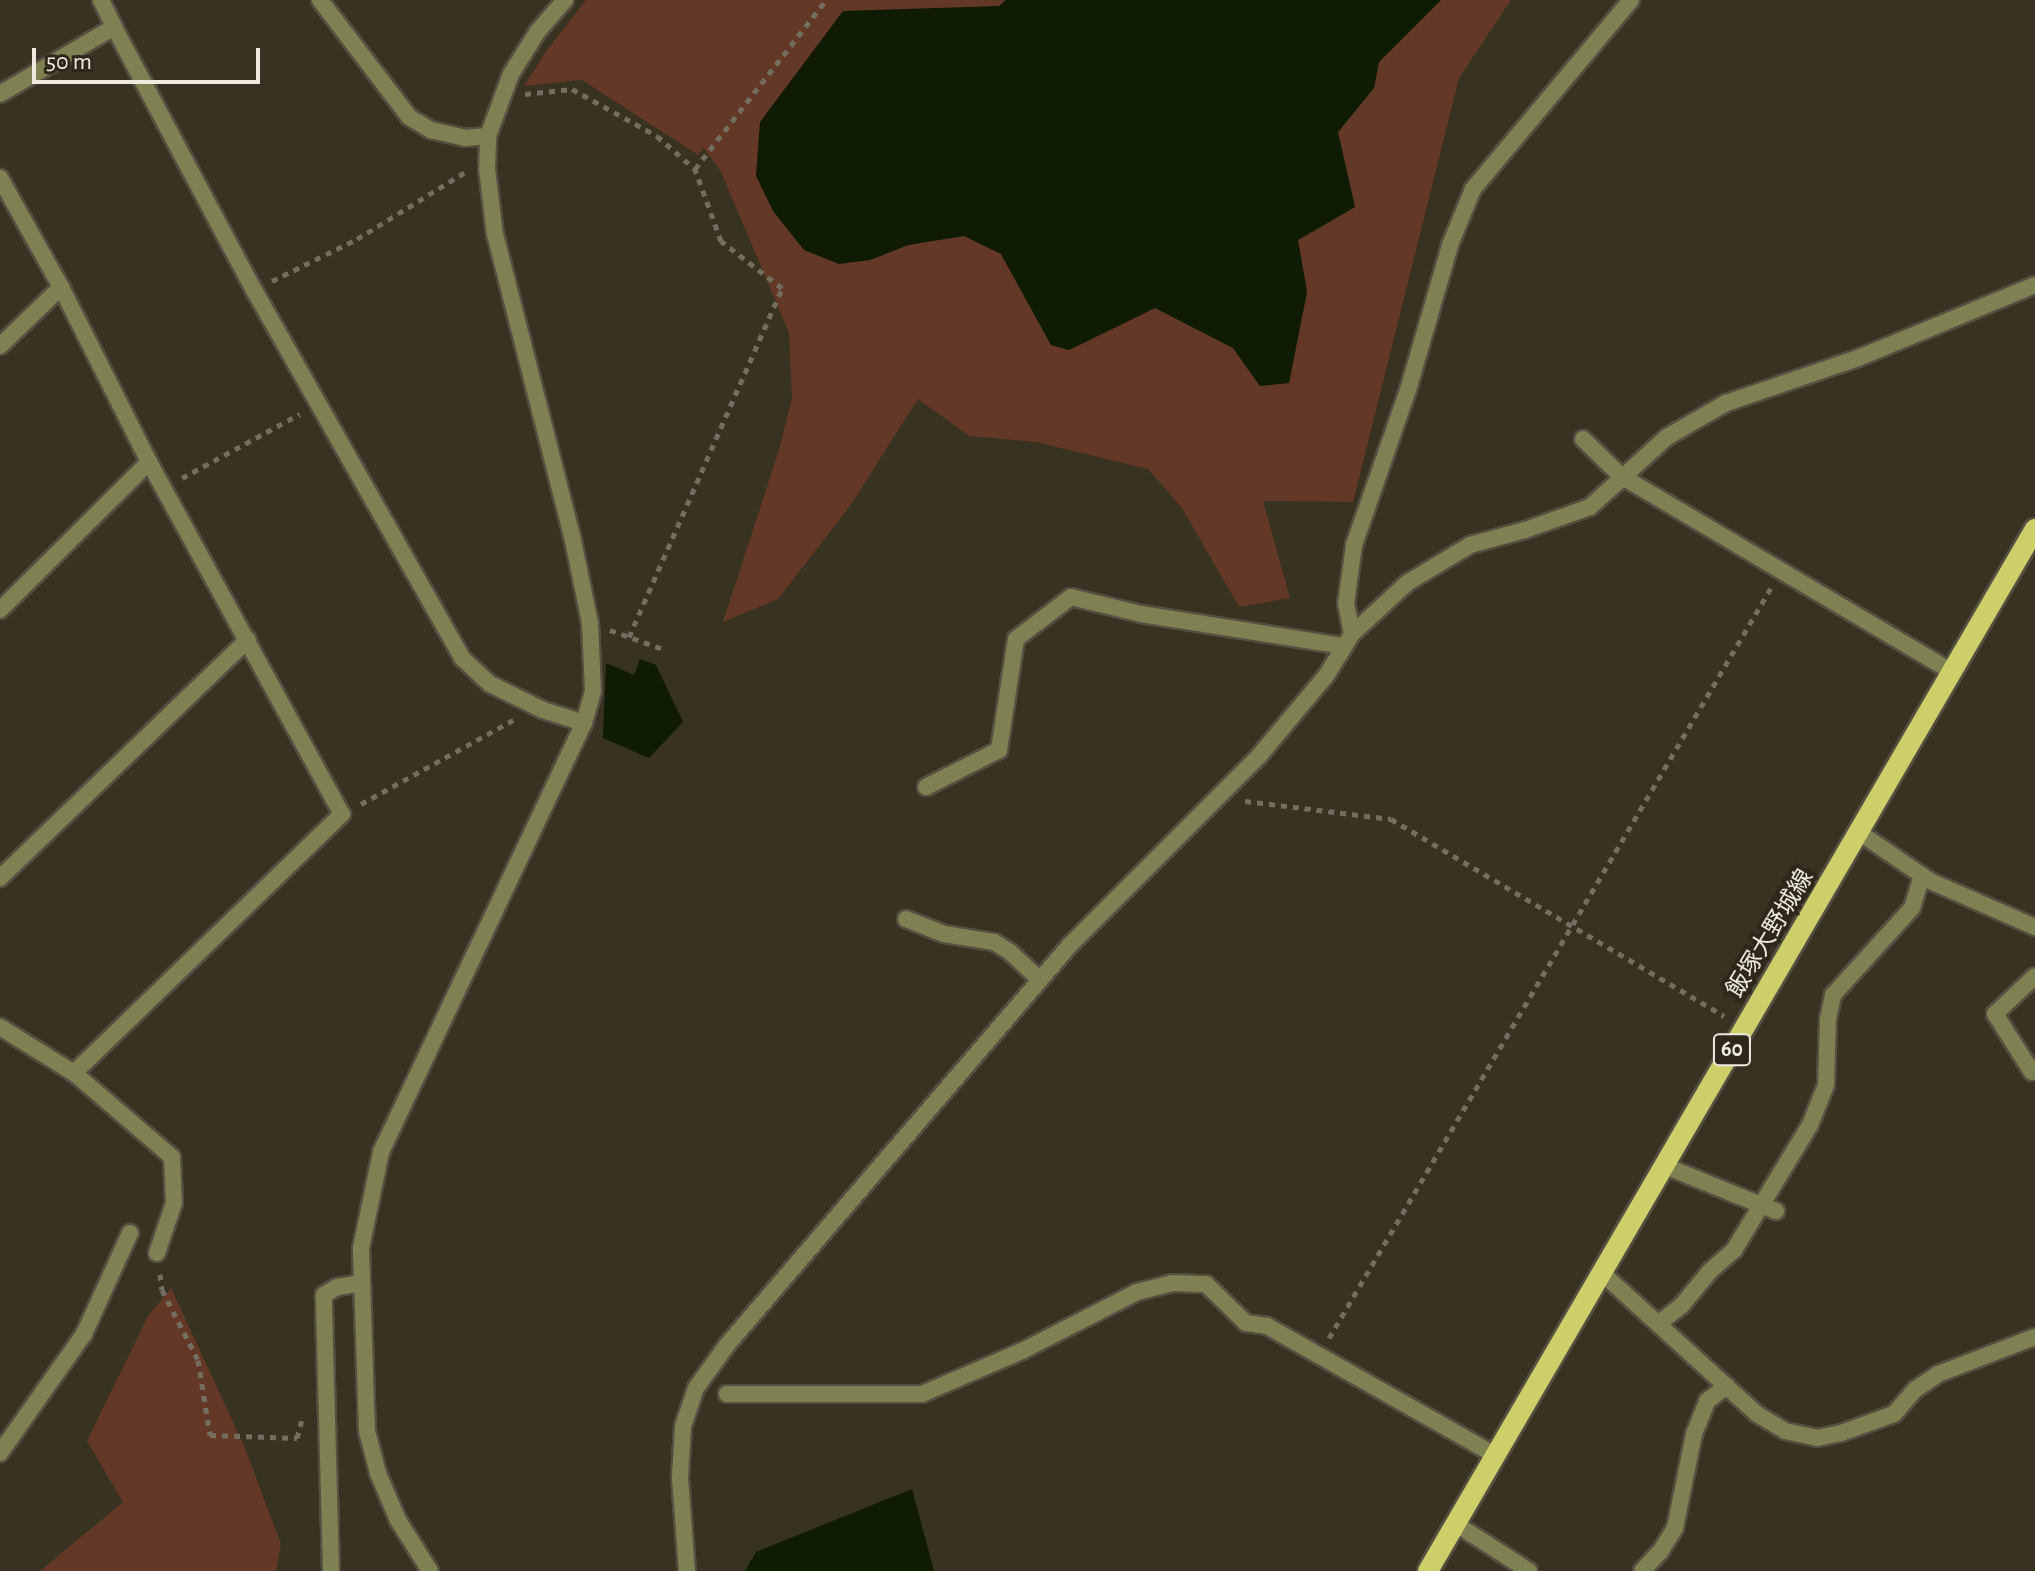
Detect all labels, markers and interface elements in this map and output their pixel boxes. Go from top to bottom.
scale bar [36,32,264,82]
text: 50 m [46,50,92,74]
street label: 飯塚大野城線 [1722,865,1820,1003]
road number: 60 [1712,1032,1752,1068]

